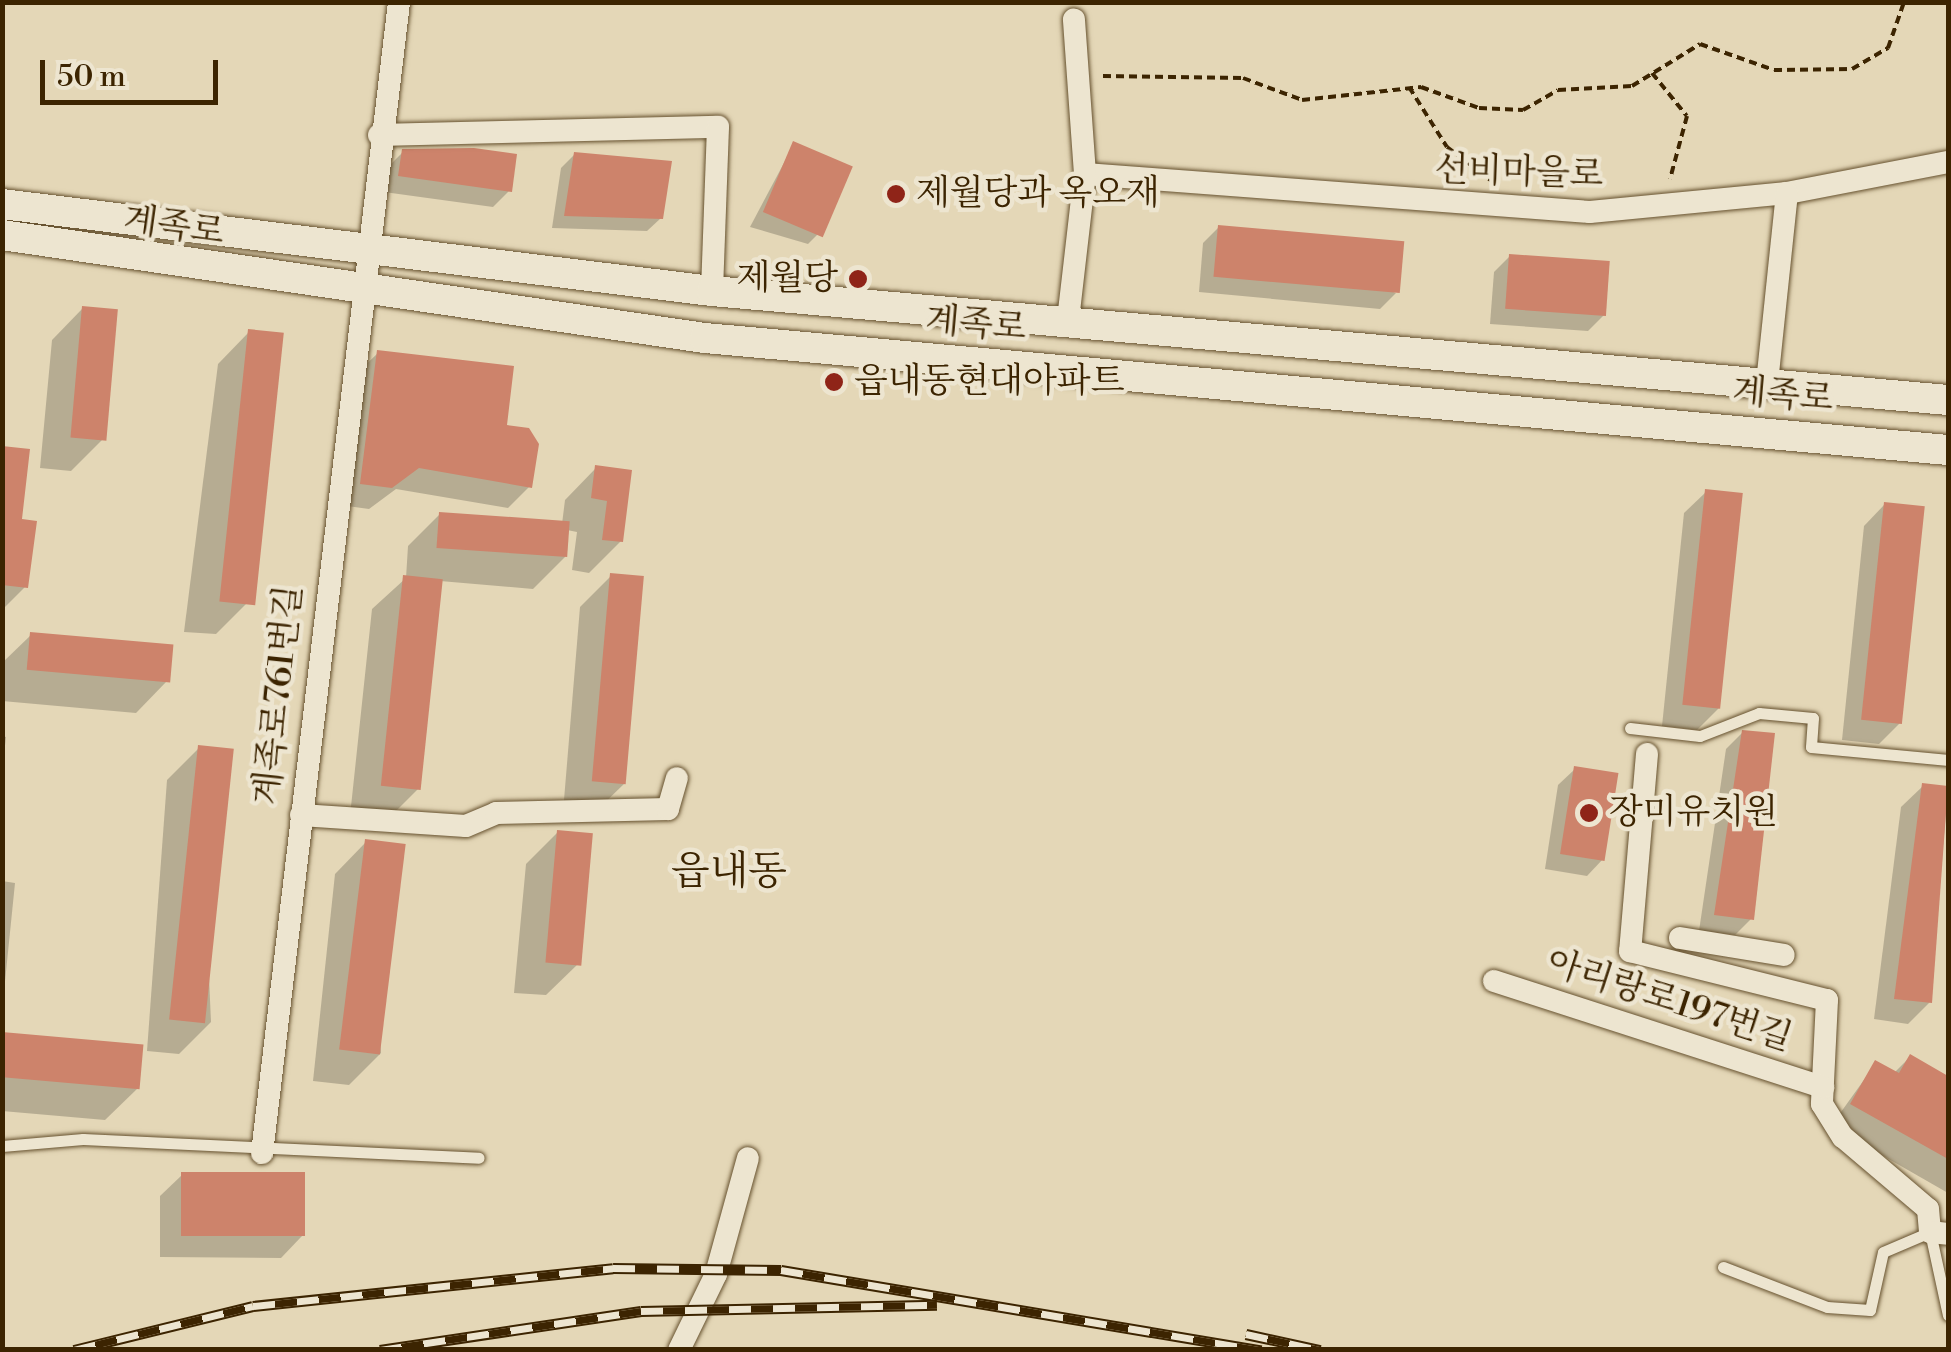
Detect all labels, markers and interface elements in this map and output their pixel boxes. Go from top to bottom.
scale bar [45,40,222,102]
text: 50 m [57,58,126,96]
street label: 선비마을로 [1434,149,1604,197]
place label: 제월당과 옥오재 [916,173,1160,215]
marker: 제월당과 옥오재 [885,183,907,205]
street label: 계족로 [121,199,227,255]
place label: 제월당 [737,258,838,300]
marker: 제월당 [847,268,869,290]
street label: 계족로 [924,300,1028,350]
place label: 읍내동현대아파트 [854,361,1124,403]
marker: 읍내동현대아파트 [823,371,845,393]
street label: 계족로 [1731,371,1835,421]
street label: 계족로761번길 [247,583,311,807]
place label: 장미유치원 [1609,792,1778,834]
marker: 장미유치원 [1578,802,1600,824]
district label: 읍내동 [671,848,787,896]
street label: 아리랑로197번길 [1541,942,1797,1060]

